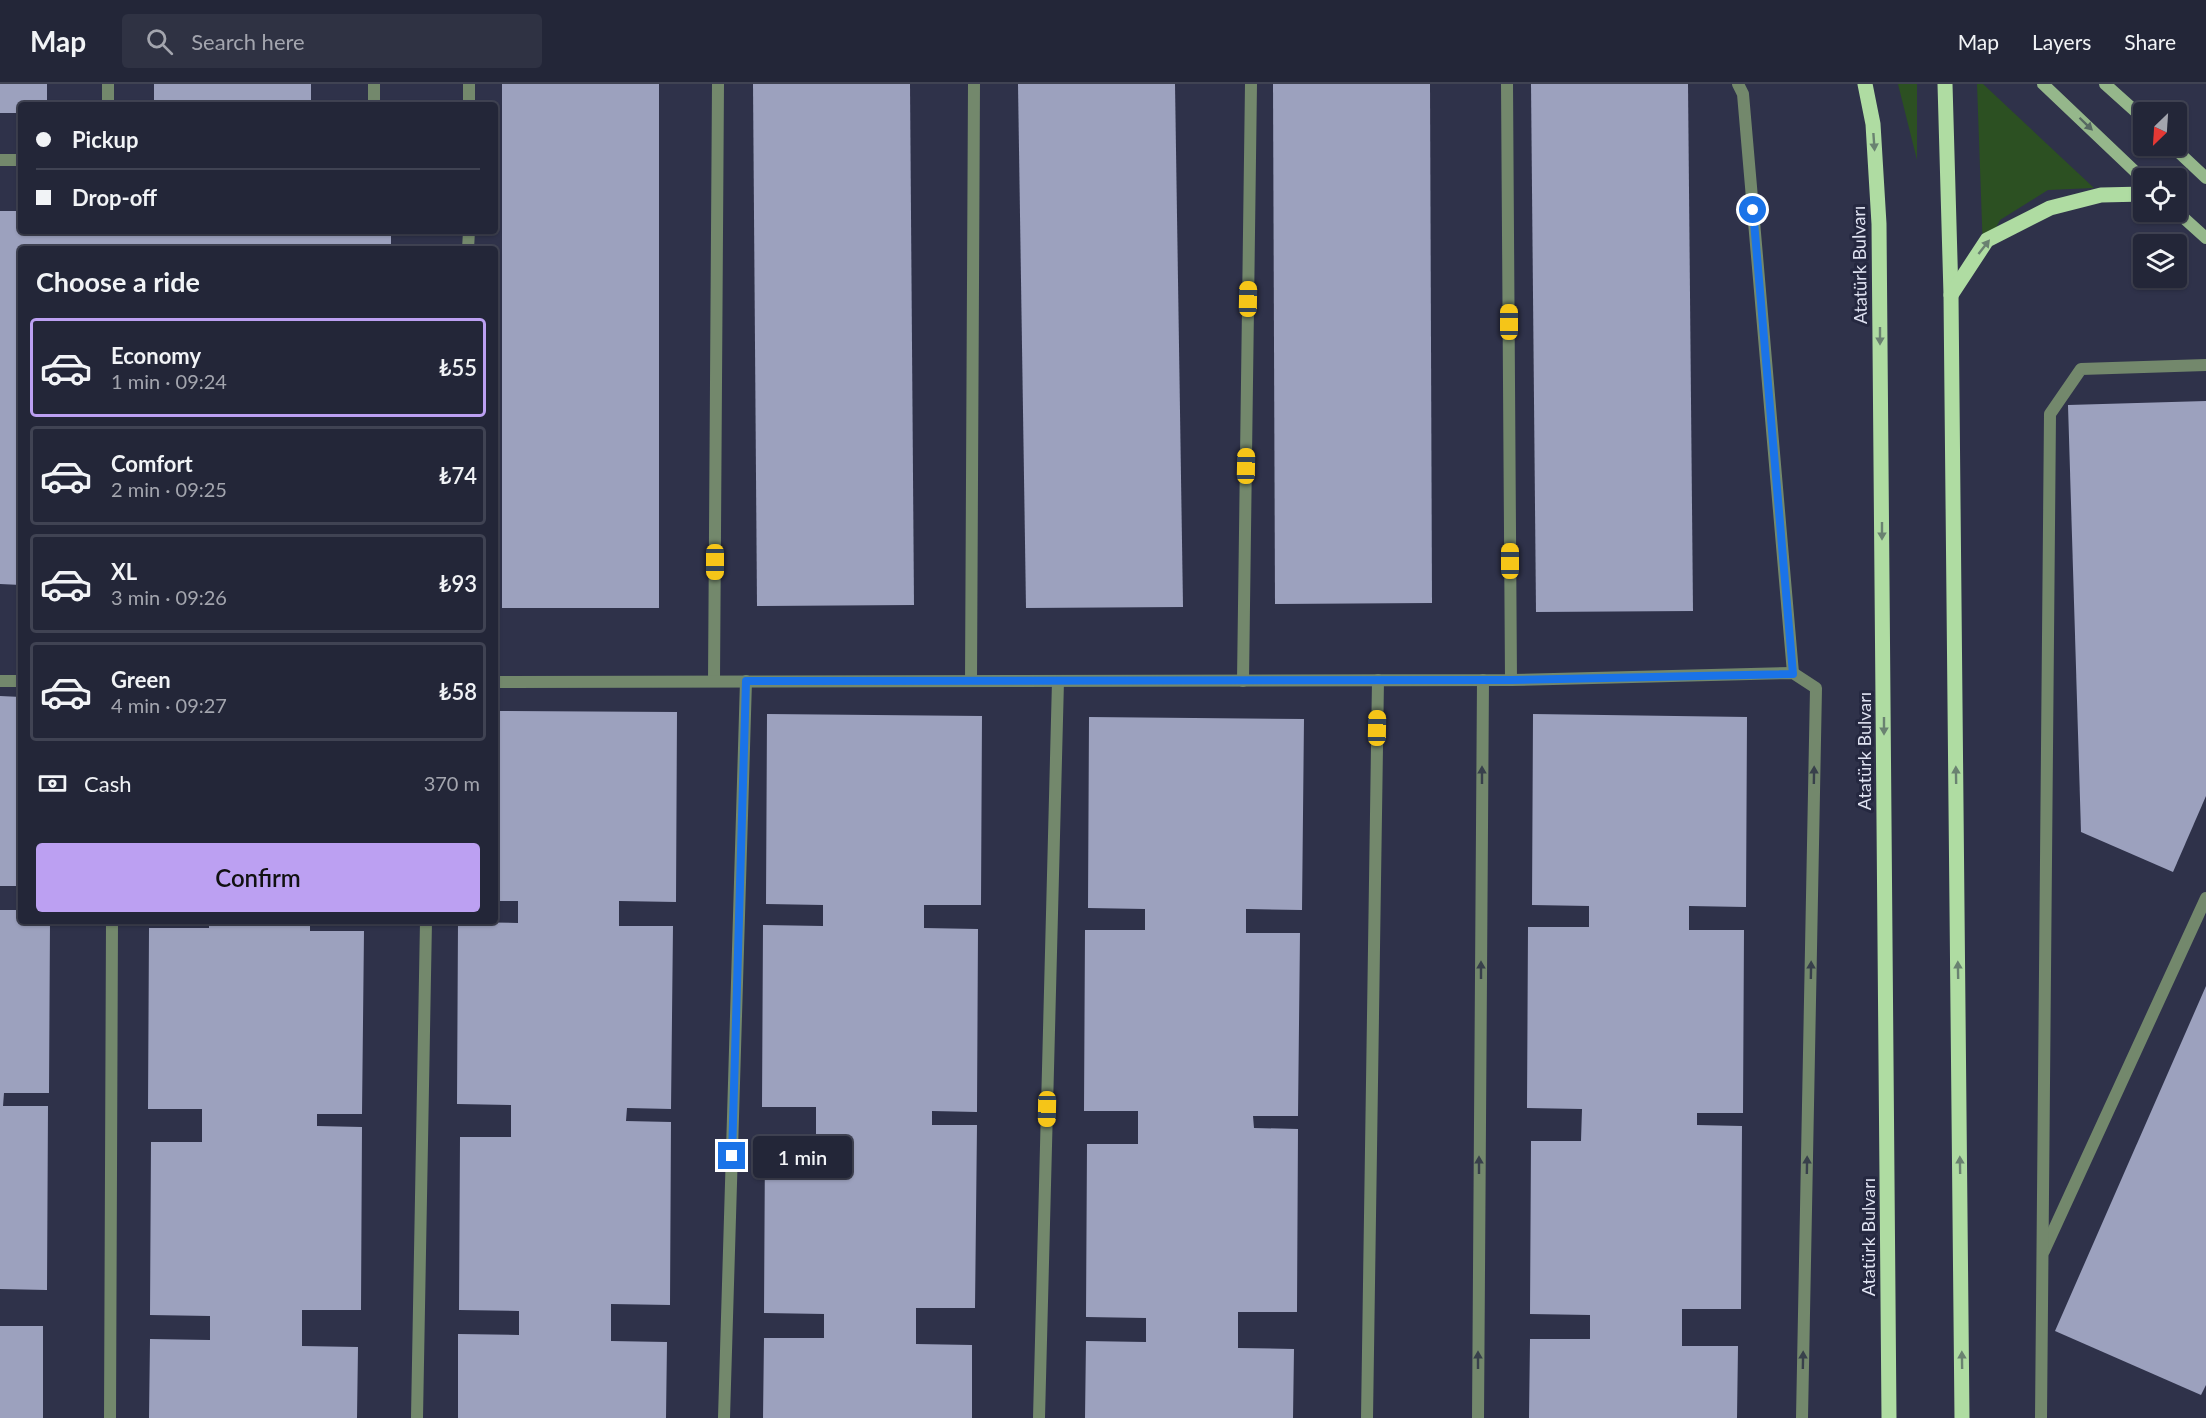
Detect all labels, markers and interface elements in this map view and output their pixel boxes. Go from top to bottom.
search box [122,14,542,68]
text: Map [30,24,86,58]
icon: search [143,25,176,58]
text: Search here [191,28,305,55]
text: Map [1958,29,1999,54]
text: Layers [2032,29,2091,54]
text: Share [2124,29,2176,54]
north arrow [2133,102,2187,156]
map controls [2133,102,2187,288]
one-way arrow [2078,117,2092,131]
text: Pickup [72,126,138,153]
one-way arrow [1870,132,1879,151]
button: locate [2133,168,2187,222]
text: Drop-off [72,184,157,211]
route start [1739,196,1766,223]
street label: Atatürk Bulvarı [1847,206,1871,324]
button: layers [2133,234,2187,288]
one-way arrow [1977,239,1990,255]
text: Choose a ride [36,265,200,298]
car [1239,281,1257,317]
car [1500,304,1518,340]
one-way arrow [1875,327,1885,346]
icon: car [39,341,93,395]
text: Economy [111,342,201,369]
text: ₺55 [439,354,477,381]
text: 1 min · 09:24 [111,369,227,393]
car [1237,448,1255,484]
icon: car [39,449,93,503]
text: Comfort [111,450,193,477]
text: ₺74 [439,462,477,489]
text: 2 min · 09:25 [111,477,227,501]
one-way arrow [1877,522,1887,541]
car [1501,543,1519,579]
car [706,544,724,580]
icon: car [39,557,93,611]
text: XL [111,558,137,585]
text: ₺93 [439,570,477,597]
text: 3 min · 09:26 [111,585,227,609]
icon: car [39,665,93,719]
text: Green [111,666,171,693]
text: ₺58 [439,678,477,705]
street label: Atatürk Bulvarı [1853,692,1875,810]
text: 4 min · 09:27 [111,693,227,717]
car [1368,710,1386,746]
one-way arrow [1879,717,1888,736]
one-way arrow [1477,765,1487,784]
one-way arrow [1810,765,1819,784]
one-way arrow [1951,765,1961,784]
icon: cash [36,767,69,800]
text: Cash [84,770,131,797]
text: 370 m [424,771,480,795]
button: Confirm [36,843,480,912]
one-way arrow [1476,960,1486,979]
one-way arrow [1806,960,1816,979]
one-way arrow [1953,960,1963,979]
car [1038,1091,1056,1127]
callout: 1 min [753,1135,852,1177]
route end [718,1142,745,1169]
text: 1 min [778,1145,827,1169]
one-way arrow [1475,1155,1484,1174]
one-way arrow [1802,1155,1812,1174]
one-way arrow [1955,1155,1965,1174]
street label: Atatürk Bulvarı [1857,1178,1879,1296]
one-way arrow [1473,1350,1483,1369]
one-way arrow [1798,1350,1808,1369]
one-way arrow [1957,1350,1967,1369]

